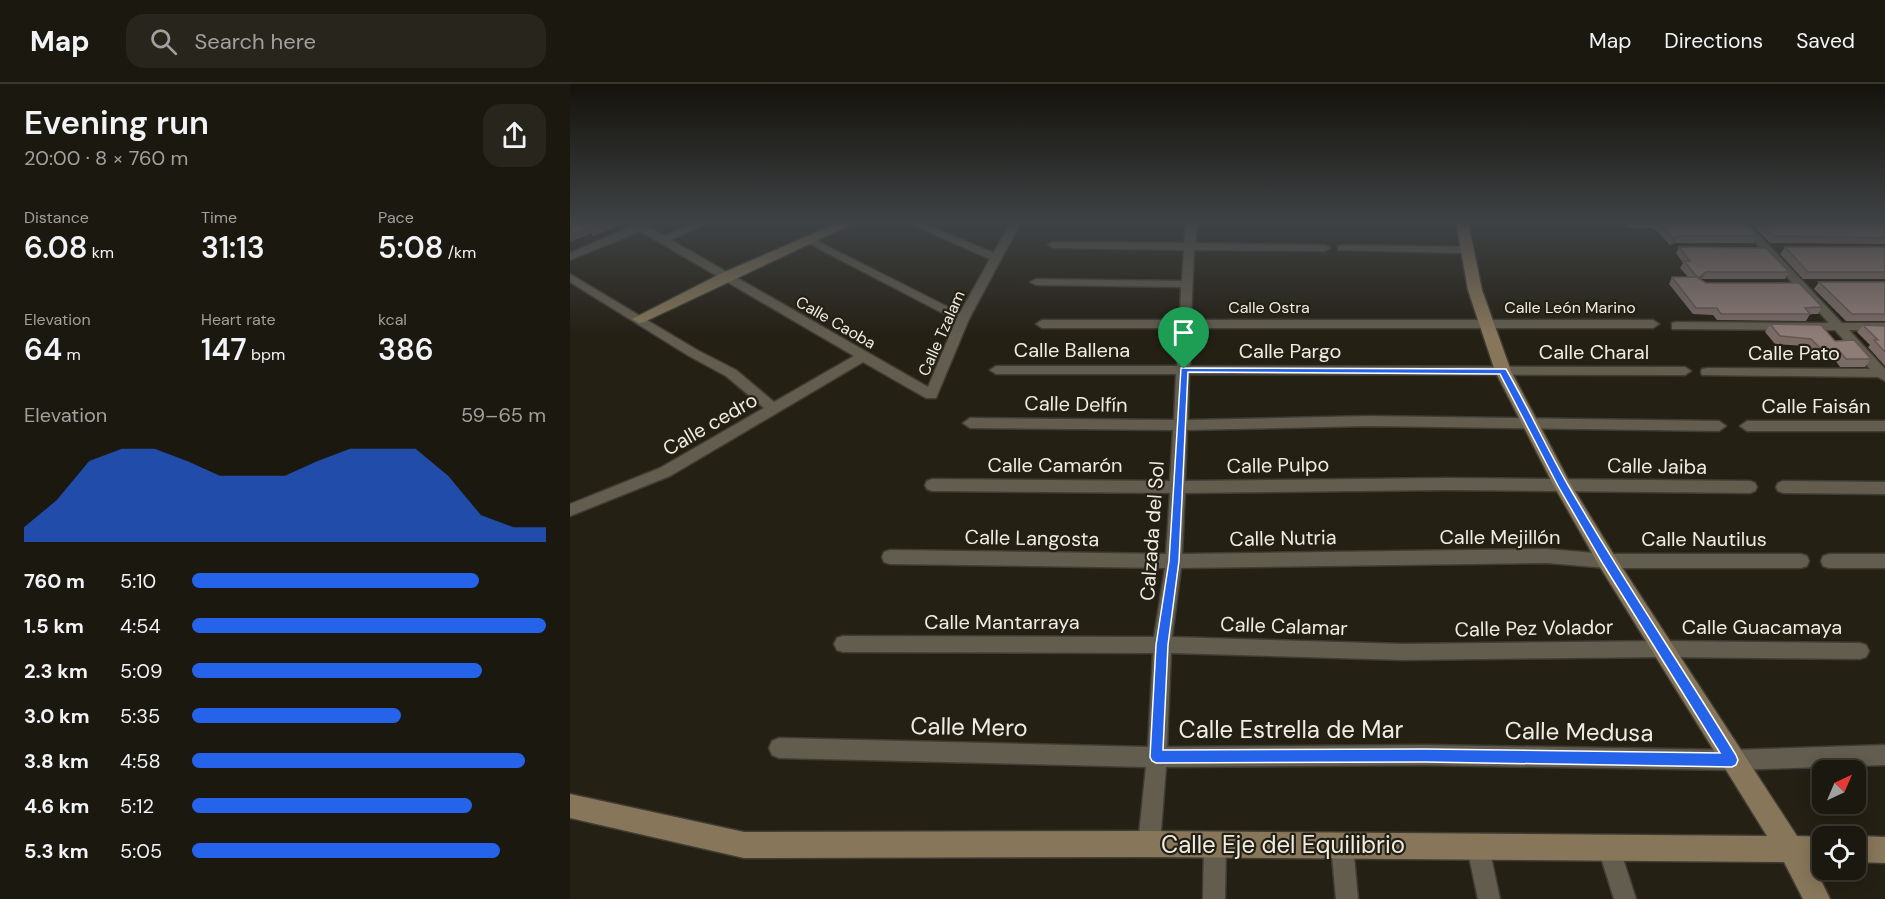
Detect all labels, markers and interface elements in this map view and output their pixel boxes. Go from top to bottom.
search box [126,14,546,68]
text: Map [30,23,90,60]
icon: search [147,25,180,58]
text: Search here [195,27,316,56]
text: Map [1589,27,1631,55]
text: Directions [1664,27,1763,55]
text: Saved [1796,27,1855,55]
text: Evening run [24,101,209,144]
button: share [483,104,546,167]
text: 20:00 · 8 × 760 m [24,145,188,171]
text: Distance [24,207,89,228]
text: Time [201,207,237,228]
text: Pace [378,207,414,228]
text: 6.08 [24,228,88,267]
text: 31:13 [201,228,265,267]
text: 5:08 [378,228,443,267]
text: km [88,242,114,263]
text: /km [443,242,476,263]
street label: Calle Tzalam [913,287,970,379]
street label: Calle Caoba [792,291,880,354]
street label: Calle Ostra [1228,297,1310,318]
street label: Calle León Marino [1504,297,1636,318]
pin [1158,307,1209,369]
text: Elevation [24,309,91,330]
text: Heart rate [201,309,276,330]
text: kcal [378,309,407,330]
icon: arrive [1167,316,1200,349]
text: 64 [24,330,62,369]
text: 147 [201,330,247,369]
text: 386 [378,330,434,369]
street label: Calle Ballena [1014,337,1130,363]
street label: Calle Pargo [1239,338,1341,364]
street label: Calle Charal [1539,339,1649,365]
street label: Calle Pato [1748,340,1840,366]
text: m [62,344,81,365]
text: bpm [247,344,285,365]
street label: Calle cedro [658,386,762,462]
street label: Calle Delfín [1024,390,1128,418]
street label: Calle Faisán [1762,393,1870,419]
text: Elevation [24,402,107,428]
text: 59–65 m [461,402,546,428]
street label: Calle Pulpo [1226,451,1330,479]
street label: Calle Camarón [987,452,1123,478]
street label: Calle Jaiba [1607,452,1707,480]
street label: Calzada del Sol [1134,460,1170,602]
street label: Calle Langosta [964,524,1100,552]
street label: Calle Nutria [1229,524,1337,552]
street label: Calle Mejillón [1440,524,1560,550]
street label: Calle Nautilus [1641,526,1767,552]
text: 760 m [24,568,85,594]
text: 5:10 [120,568,156,594]
street label: Calle Mantarraya [924,609,1080,635]
street label: Calle Calamar [1220,611,1348,641]
text: 1.5 km [24,613,84,639]
text: 4:54 [120,613,161,639]
street label: Calle Pez Volador [1454,614,1614,642]
street label: Calle Guacamaya [1682,614,1842,640]
text: 2.3 km [24,658,88,684]
text: 5:09 [120,658,162,684]
text: 3.0 km [24,703,89,729]
text: 5:35 [120,703,160,729]
street label: Calle Mero [910,710,1028,743]
street label: Calle Estrella de Mar [1179,714,1404,745]
street label: Calle Medusa [1504,715,1654,748]
text: 3.8 km [24,748,89,774]
text: 4:58 [120,748,161,774]
north arrow [1812,760,1866,814]
map controls [1812,760,1866,880]
text: 4.6 km [24,793,89,819]
text: 5:12 [120,793,154,819]
button: locate [1812,826,1866,880]
street label: Calle Eje del Equilibrio [1161,829,1405,860]
text: 5.3 km [24,838,89,864]
text: 5:05 [120,838,162,864]

